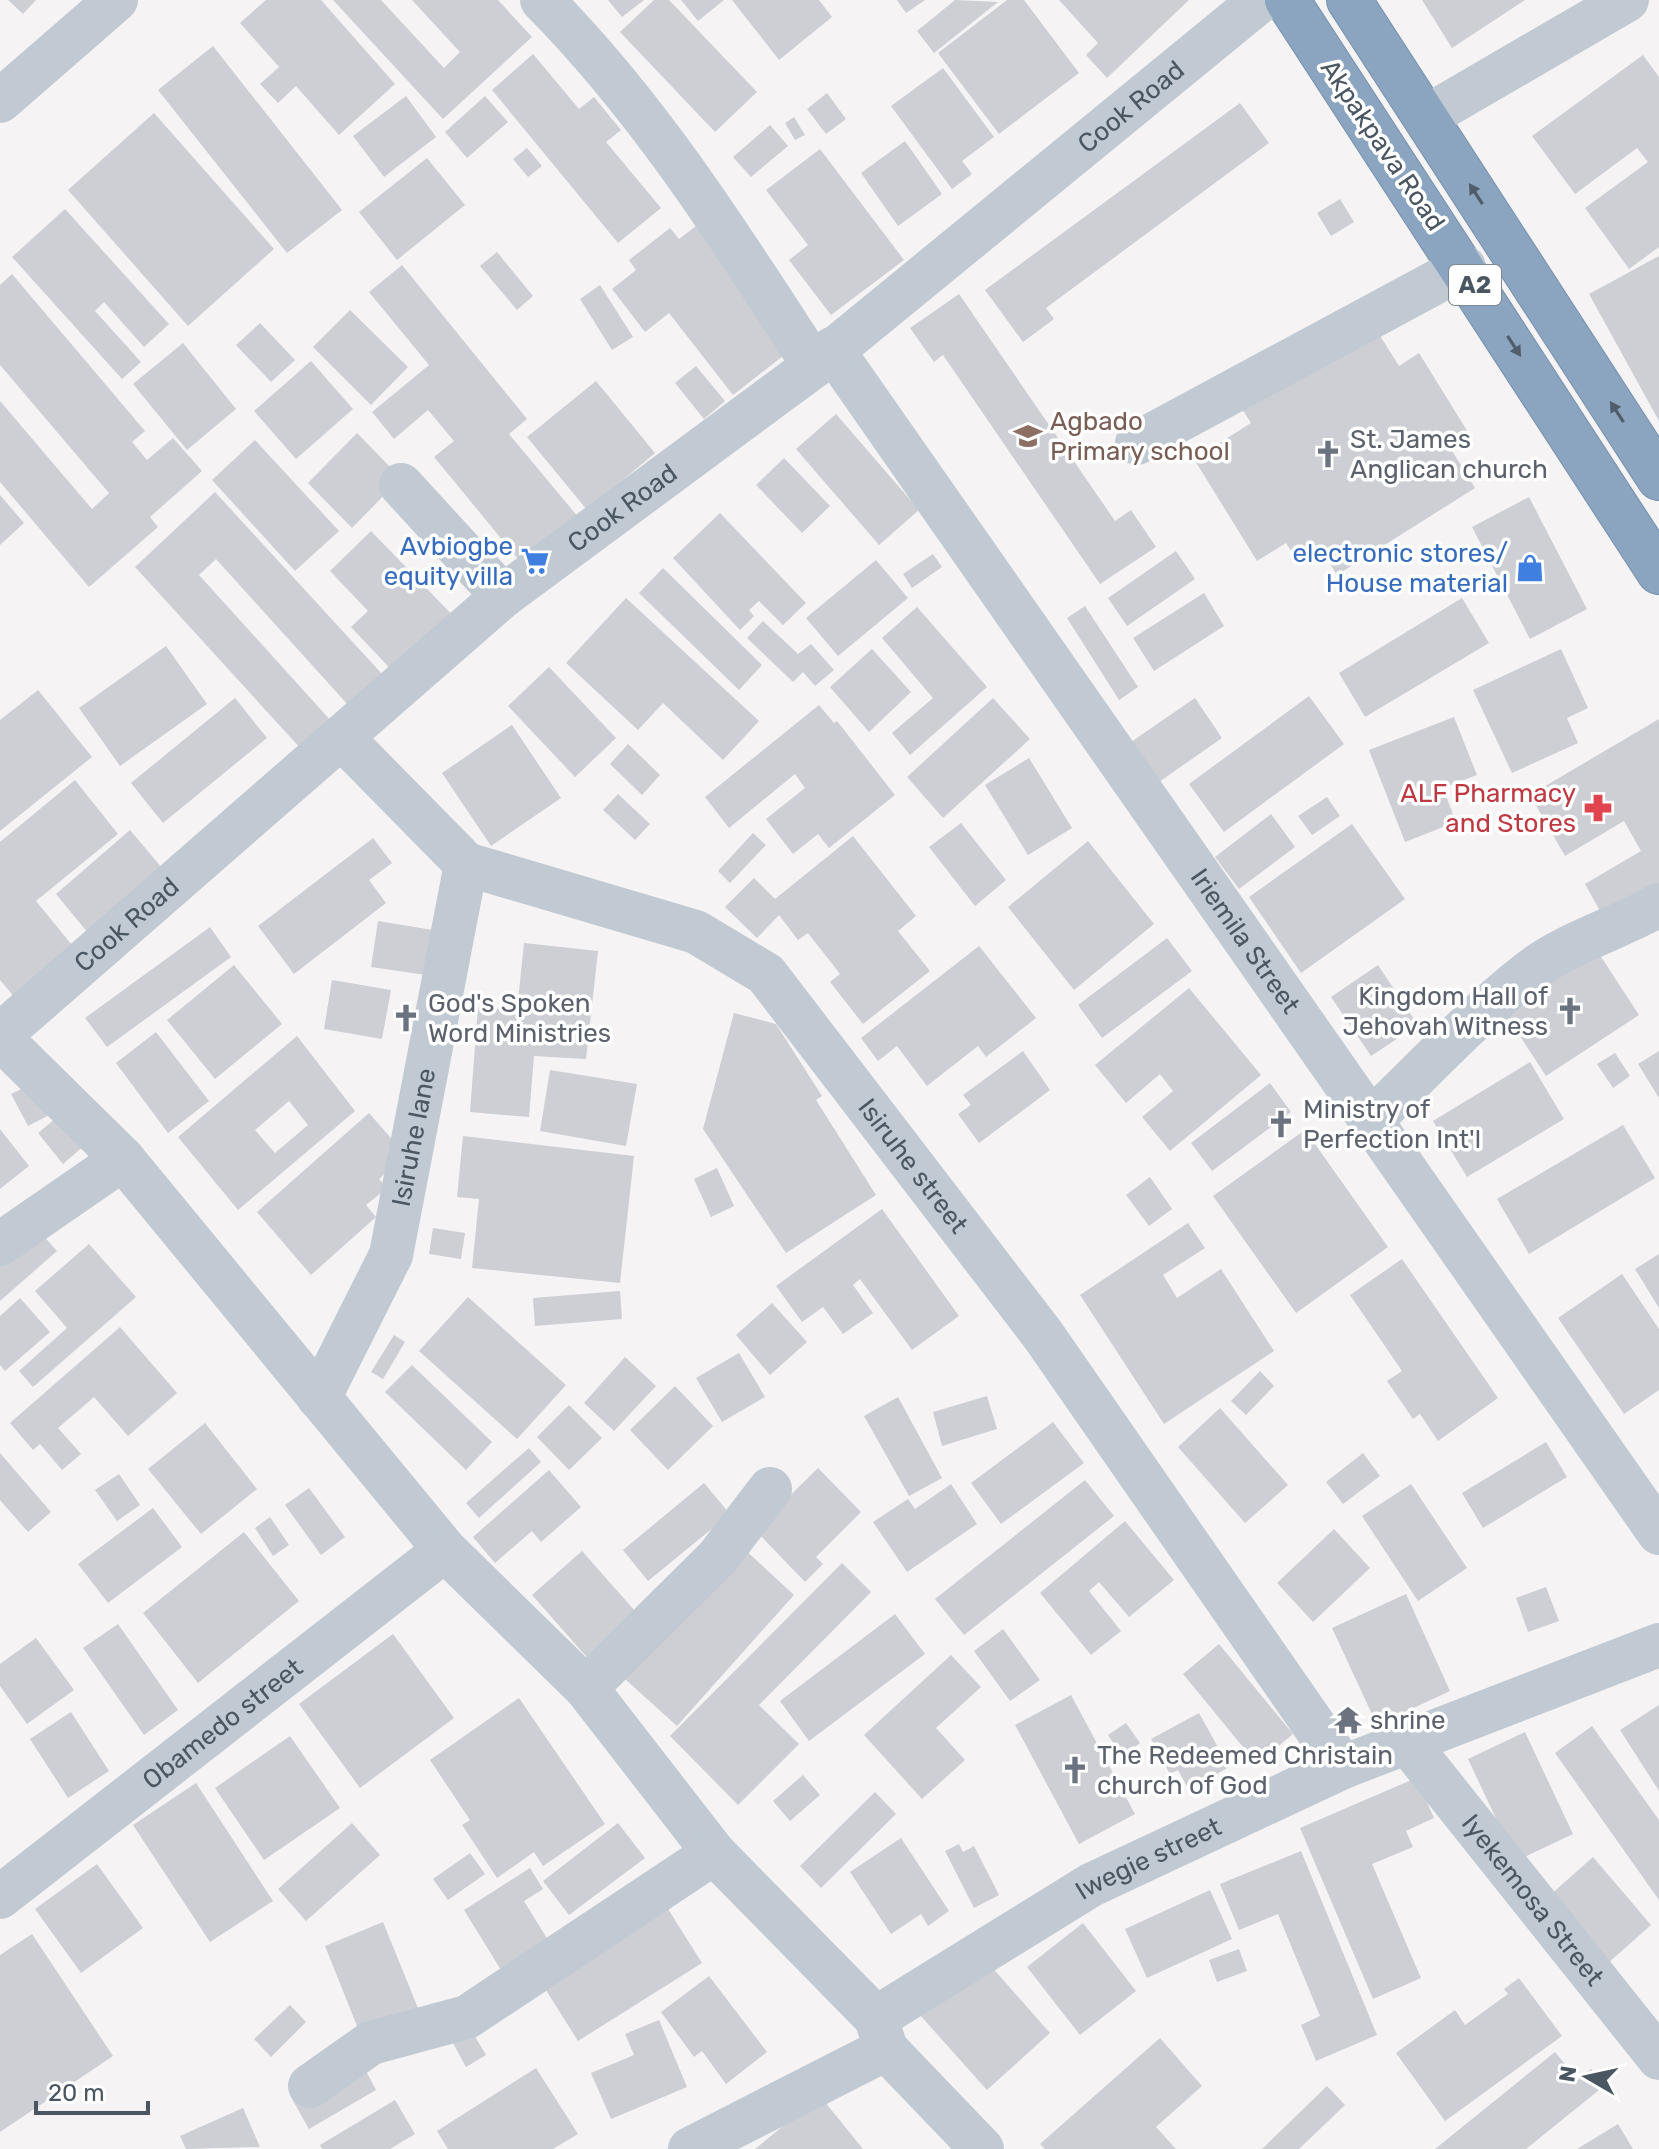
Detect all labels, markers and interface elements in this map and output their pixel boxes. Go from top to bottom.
street label: Cook Road [1072,54,1191,160]
street label: Akpakpava Road [1314,54,1451,237]
one-way arrow [1469,183,1483,205]
road number: A2 [1449,265,1501,305]
one-way arrow [1507,335,1521,357]
one-way arrow [1609,402,1624,423]
place label: Agbado Primary school [1050,406,1230,467]
school or university icon: Agbado Primary school [1013,421,1043,451]
place label: St. James Anglican church [1350,424,1548,485]
church icon: St. James Anglican church [1313,439,1343,469]
street label: Cook Road [562,458,683,559]
place label: Avbiogbe equity villa [384,531,513,592]
place label: electronic stores/ House material [1292,538,1508,599]
supermarket icon: Avbiogbe equity villa [520,546,550,576]
shop icon: electronic stores/ House material [1515,553,1545,583]
place label: ALF Pharmacy and Stores [1400,778,1576,839]
pharmacy icon: ALF Pharmacy and Stores [1583,793,1613,823]
street label: Iriemila Street [1184,863,1306,1020]
street label: Cook Road [68,871,185,979]
place label: Kingdom Hall of Jehovah Witness [1343,981,1548,1042]
place label: God's Spoken Word Ministries [428,988,611,1049]
church icon: Kingdom Hall of Jehovah Witness [1555,996,1585,1026]
church icon: God's Spoken Word Ministries [391,1003,421,1033]
street label: Isiruhe lane [386,1066,442,1209]
street label: Isiruhe street [851,1093,974,1240]
place label: Ministry of Perfection Int'l [1303,1094,1481,1155]
church icon: Ministry of Perfection Int'l [1266,1109,1296,1139]
street label: Obamedo street [137,1652,309,1796]
temple icon: shrine [1333,1705,1363,1735]
place label: shrine [1370,1705,1446,1736]
place label: The Redeemed Christain church of God [1097,1740,1393,1801]
church icon: The Redeemed Christain church of God [1060,1755,1090,1785]
street label: Iyekemosa Street [1455,1808,1610,1992]
street label: Iwegie street [1070,1811,1226,1907]
north arrow [1547,2037,1627,2117]
text: N [1553,2064,1582,2084]
scale bar [36,2065,148,2115]
text: 20 m [48,2079,105,2107]

